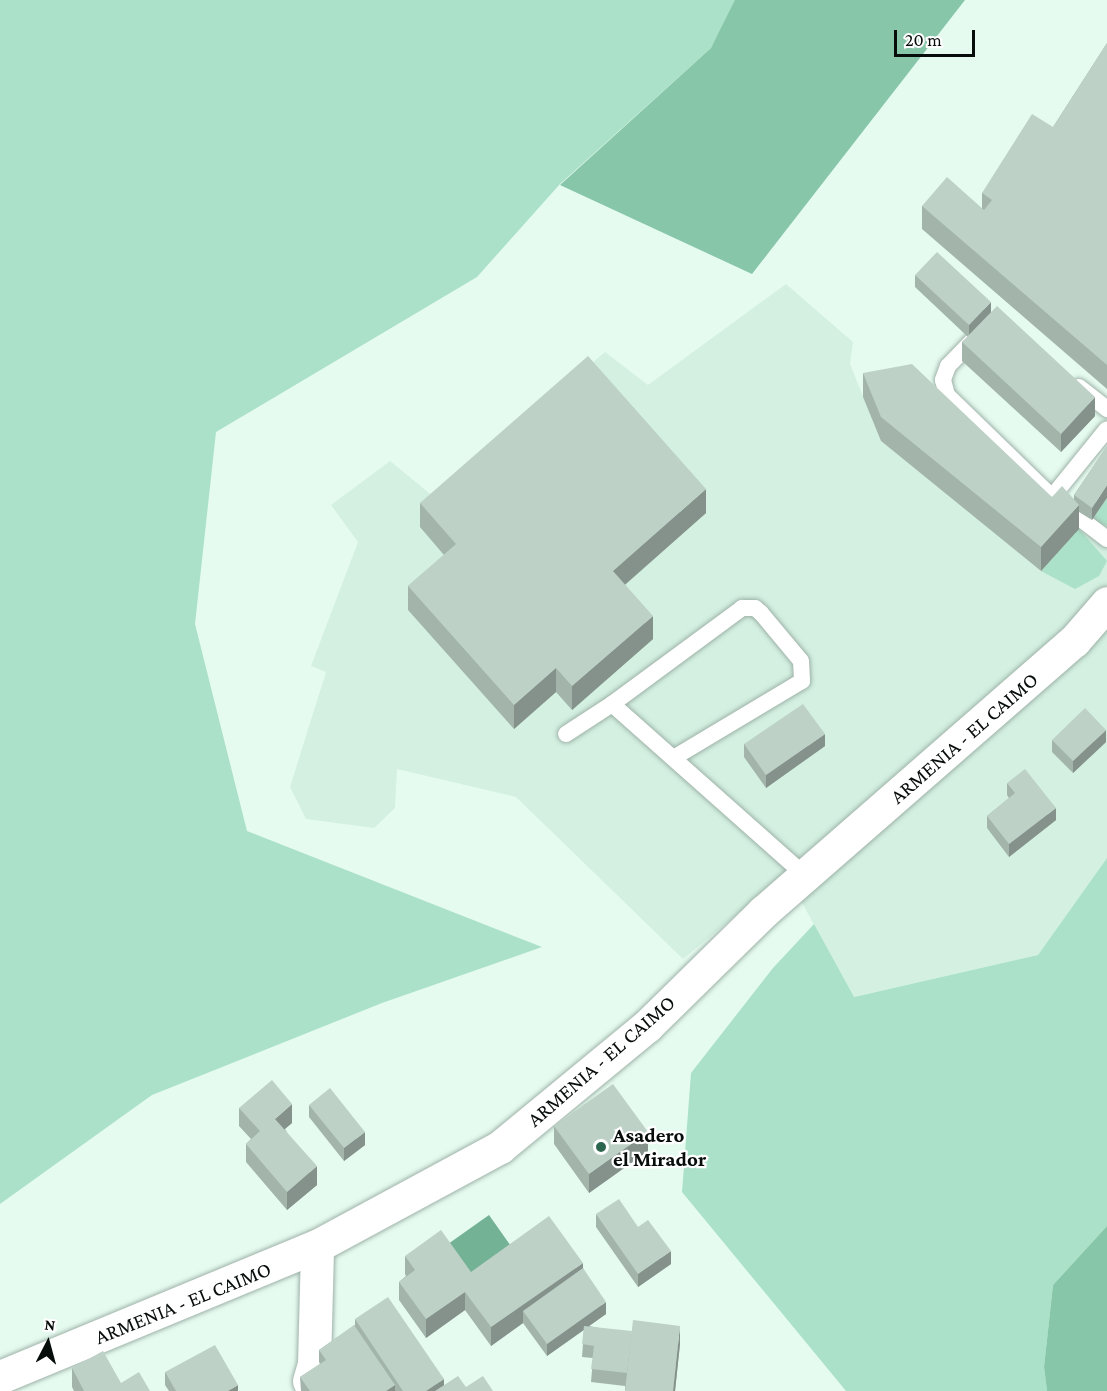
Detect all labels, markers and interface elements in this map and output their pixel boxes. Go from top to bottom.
scale bar [897,18,978,56]
text: 20 m [905,30,942,50]
street label: ARMENIA - EL CAIMO [885,667,1043,809]
street label: ARMENIA - EL CAIMO [522,990,680,1132]
place label: Asadero el Mirador [613,1122,706,1172]
marker: Asadero el Mirador [594,1140,608,1154]
street label: ARMENIA - EL CAIMO [91,1256,275,1350]
north arrow [18,1313,78,1373]
text: N [44,1316,56,1334]

